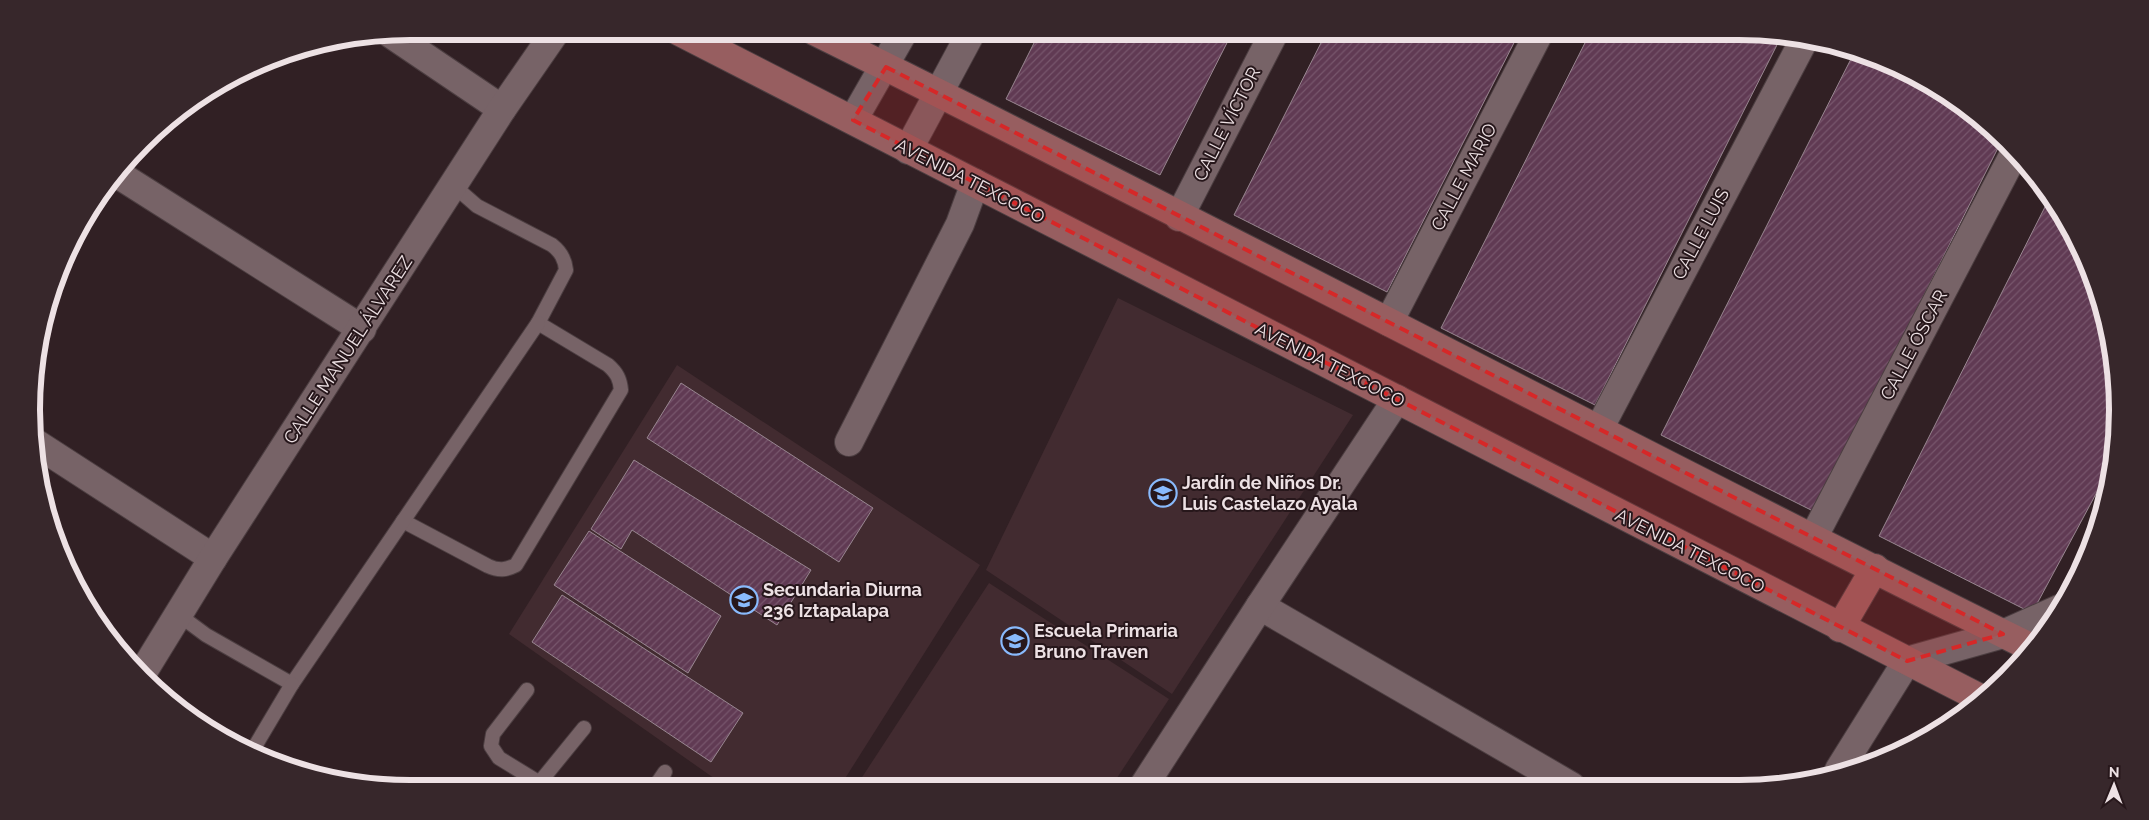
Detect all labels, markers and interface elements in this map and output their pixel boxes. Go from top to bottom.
street label: CALLE VÍCTOR [1188,63,1264,184]
street label: CALLE MARIO [1426,119,1501,234]
street label: AVENIDA TEXCOCO [892,134,1048,227]
street label: CALLE LUIS [1668,185,1733,283]
street label: CALLE MANUEL ÁLVAREZ [278,251,416,447]
street label: CALLE ÓSCAR [1875,286,1951,403]
street label: AVENIDA TEXCOCO [1252,318,1408,411]
place label: Jardín de Niños Dr. Luis Castelazo Ayala [1182,472,1357,514]
school or university icon: Jardín de Niños Dr. Luis Castelazo Ayala [1148,478,1178,508]
street label: AVENIDA TEXCOCO [1612,504,1768,597]
place label: Secundaria Diurna 236 Iztapalapa [763,579,922,621]
school or university icon: Secundaria Diurna 236 Iztapalapa [729,585,759,615]
place label: Escuela Primaria Bruno Traven [1034,620,1178,662]
school or university icon: Escuela Primaria Bruno Traven [1000,626,1030,656]
north arrow [2089,760,2139,810]
text: N [2109,764,2120,780]

